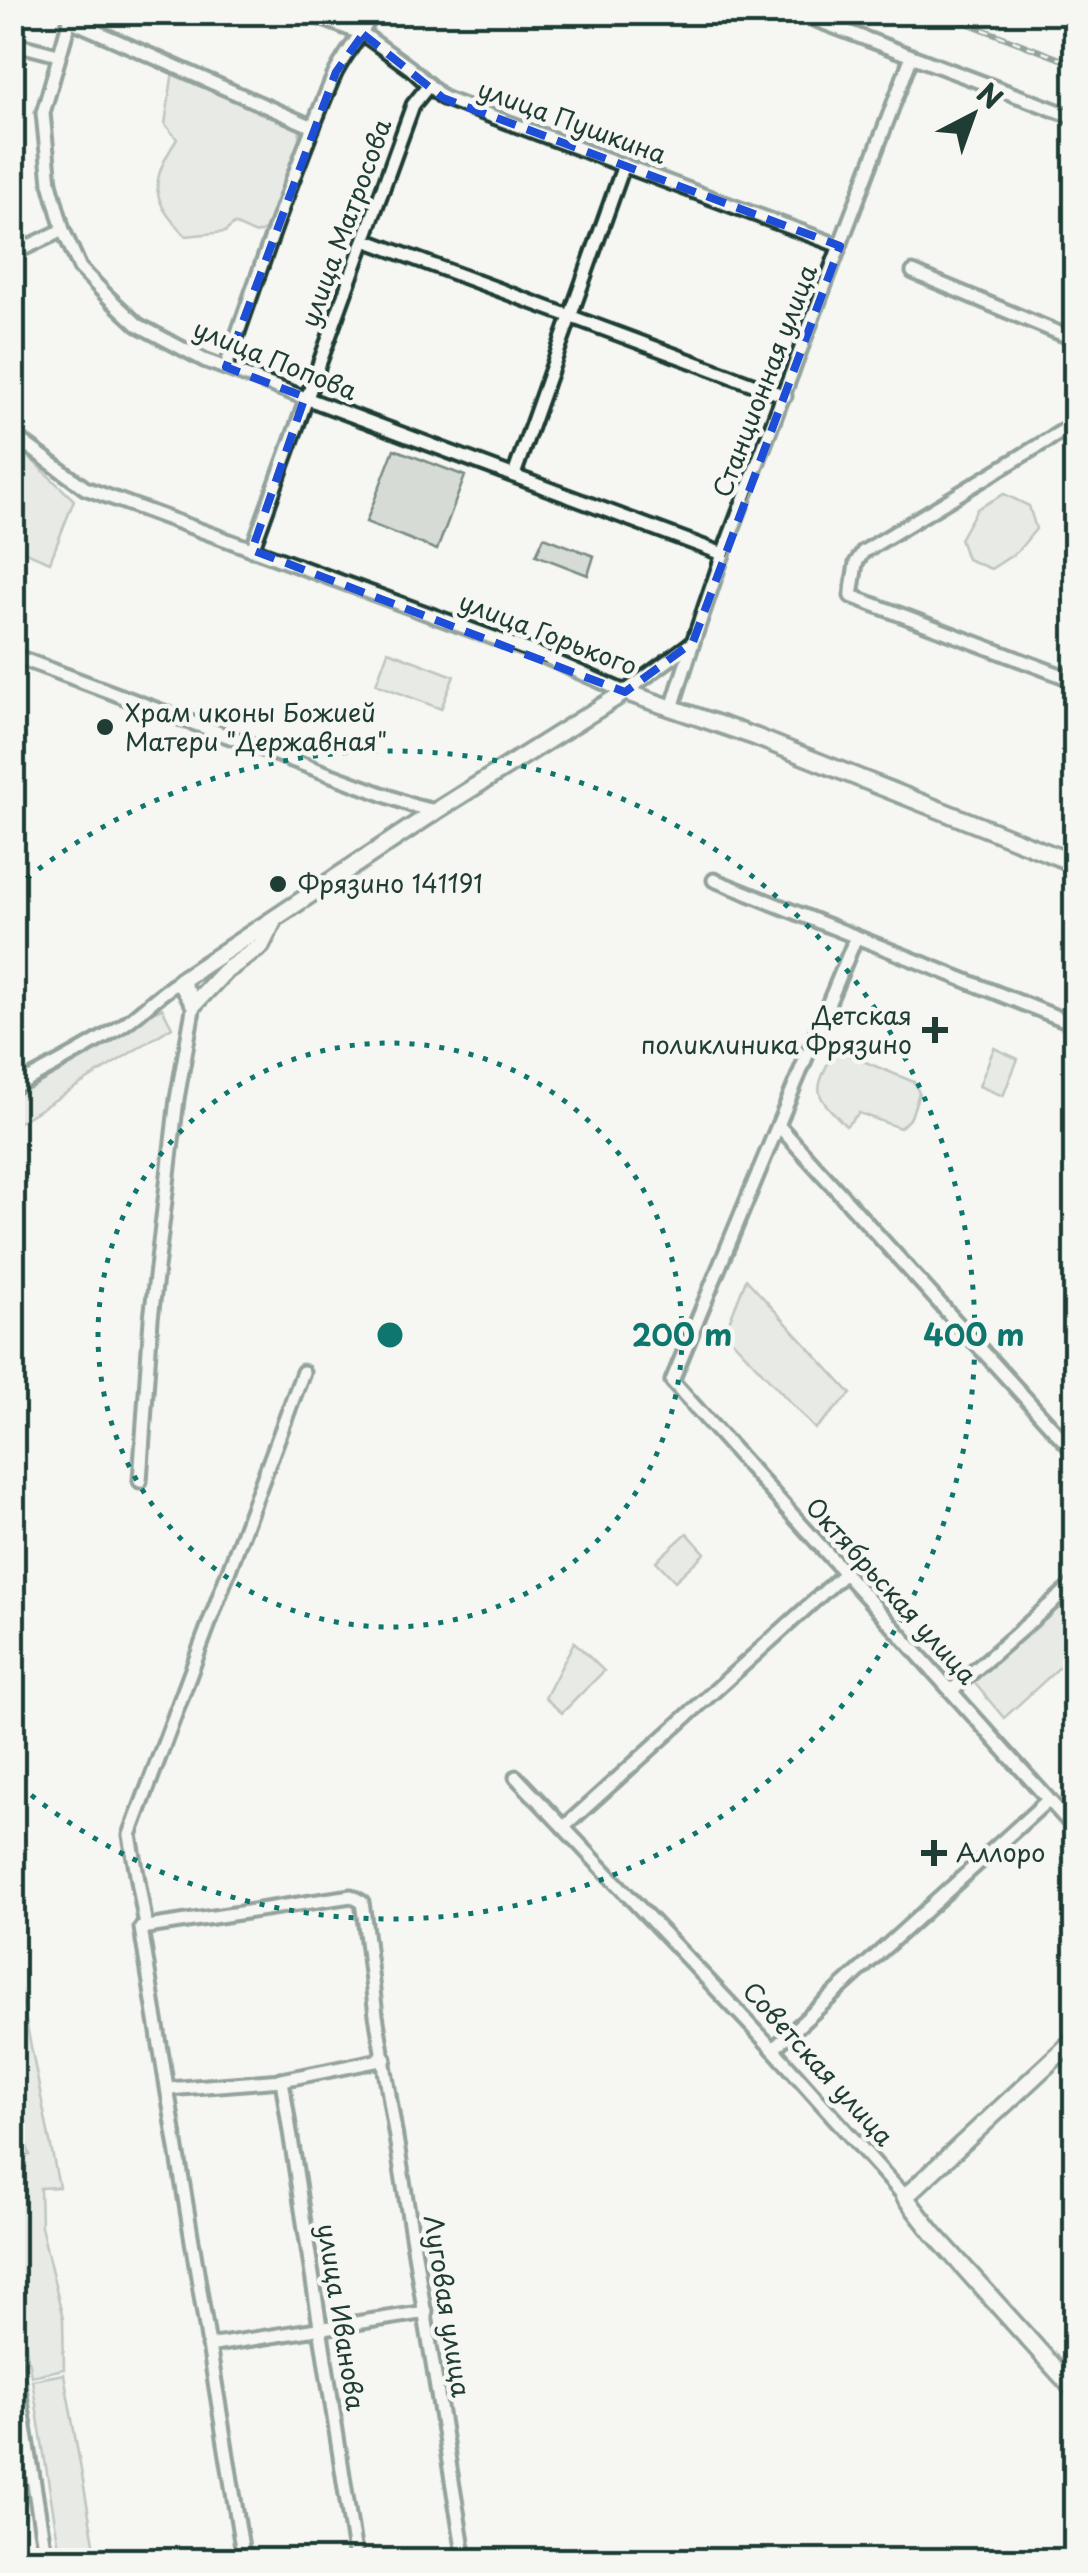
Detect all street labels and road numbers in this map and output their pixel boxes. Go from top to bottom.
street label: улица Пушкина [473,69,672,173]
street label: улица Матросова [290,113,401,332]
street label: Станционная улица [702,258,826,503]
street label: улица Попова [188,309,363,409]
street label: улица Горького [454,582,643,685]
street label: Октябрьская улица [797,1488,986,1693]
street label: Советская улица [734,1973,903,2154]
street label: Луговая улица [415,2212,481,2400]
street label: улица Иванова [308,2221,376,2413]

